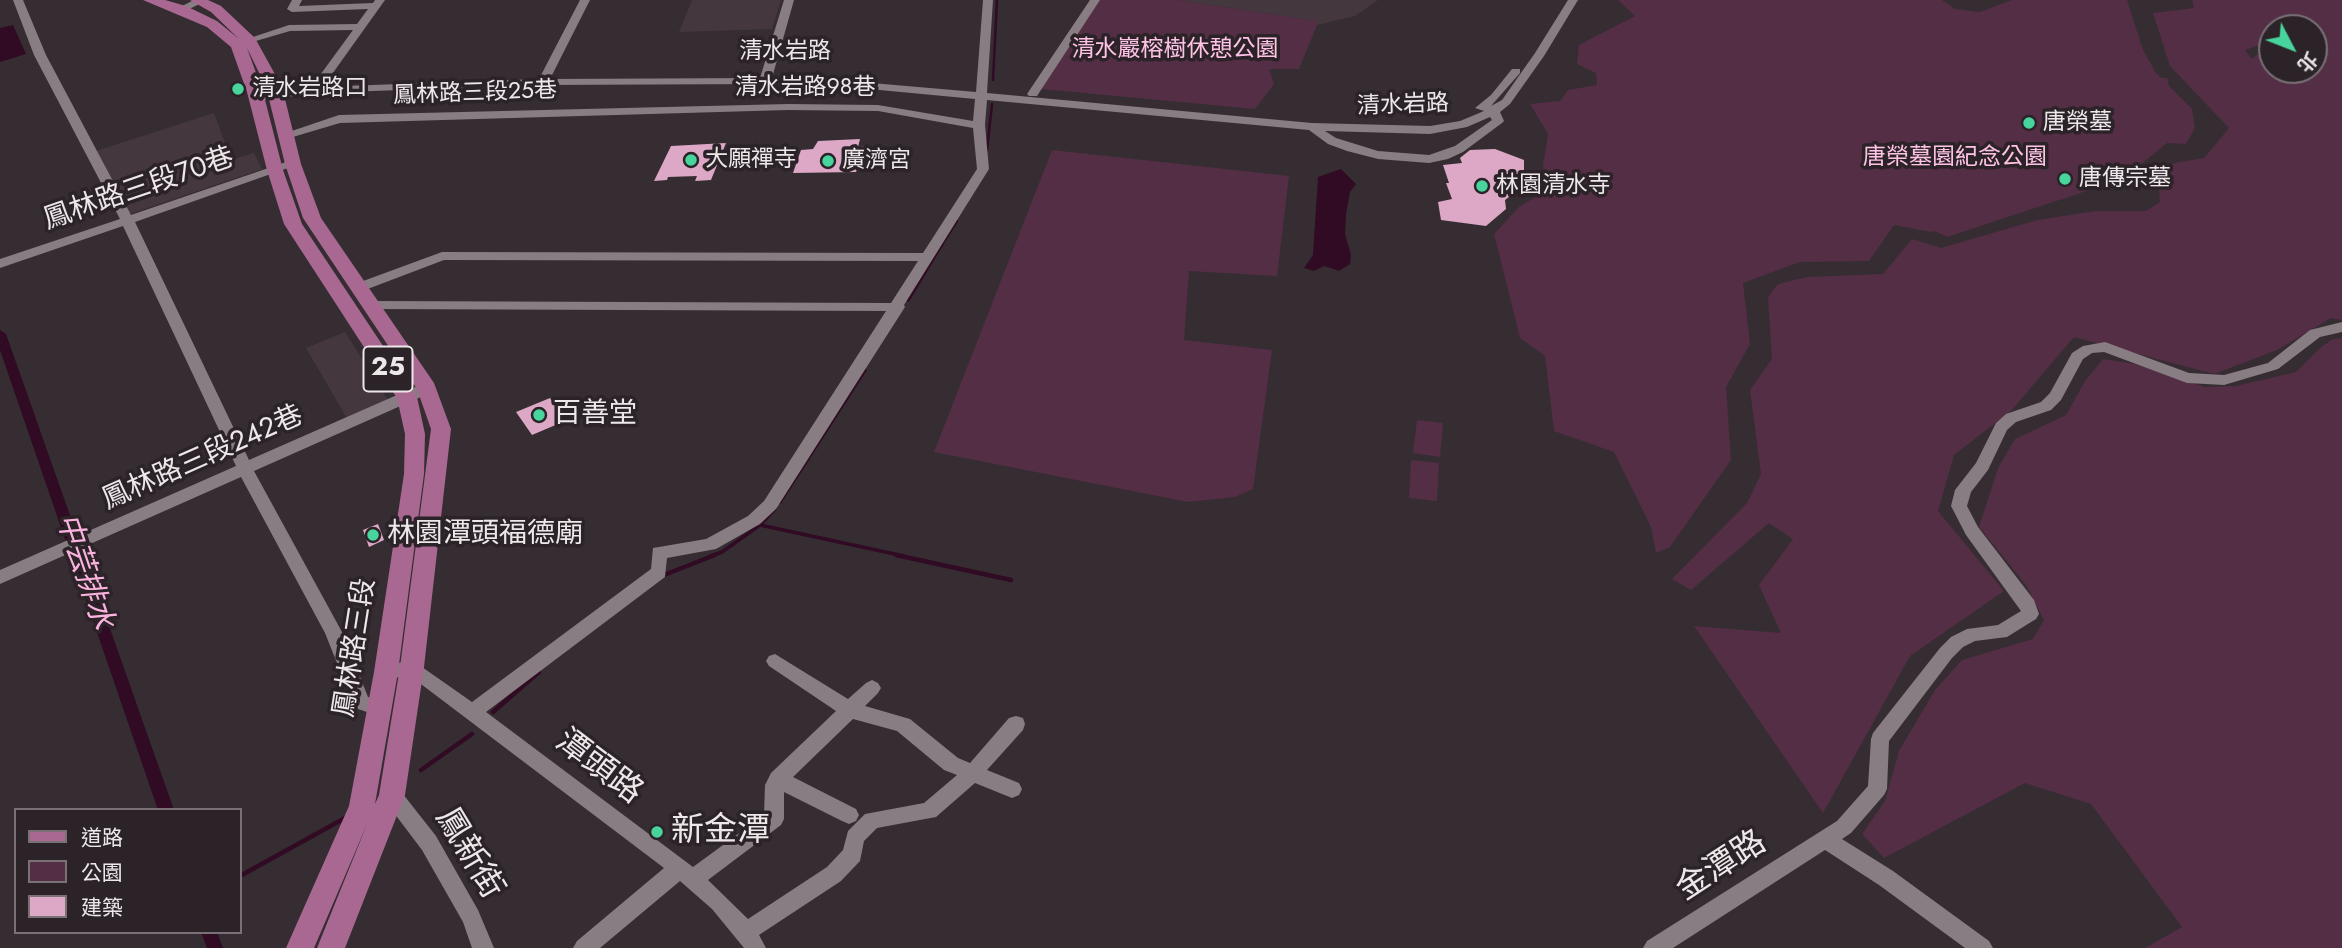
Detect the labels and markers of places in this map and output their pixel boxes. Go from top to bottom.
place label: 清水岩路口 [252,75,367,103]
marker: 清水岩路口 [230,81,246,97]
place label: 唐榮墓 [2043,109,2112,137]
marker: 唐榮墓 [2021,115,2037,131]
place label: 大願禪寺 [705,146,797,174]
place label: 廣濟宮 [842,147,911,175]
marker: 大願禪寺 [683,152,699,168]
marker: 廣濟宮 [820,153,836,169]
place label: 唐傳宗墓 [2079,165,2171,193]
marker: 唐傳宗墓 [2057,171,2073,187]
place label: 林園清水寺 [1496,172,1611,200]
marker: 林園清水寺 [1474,178,1490,194]
place label: 百善堂 [553,398,637,432]
marker: 百善堂 [531,407,547,423]
place label: 林園潭頭福德廟 [387,518,583,552]
marker: 林園潭頭福德廟 [365,527,381,543]
place label: 新金潭 [671,812,770,852]
marker: 新金潭 [649,824,665,840]

